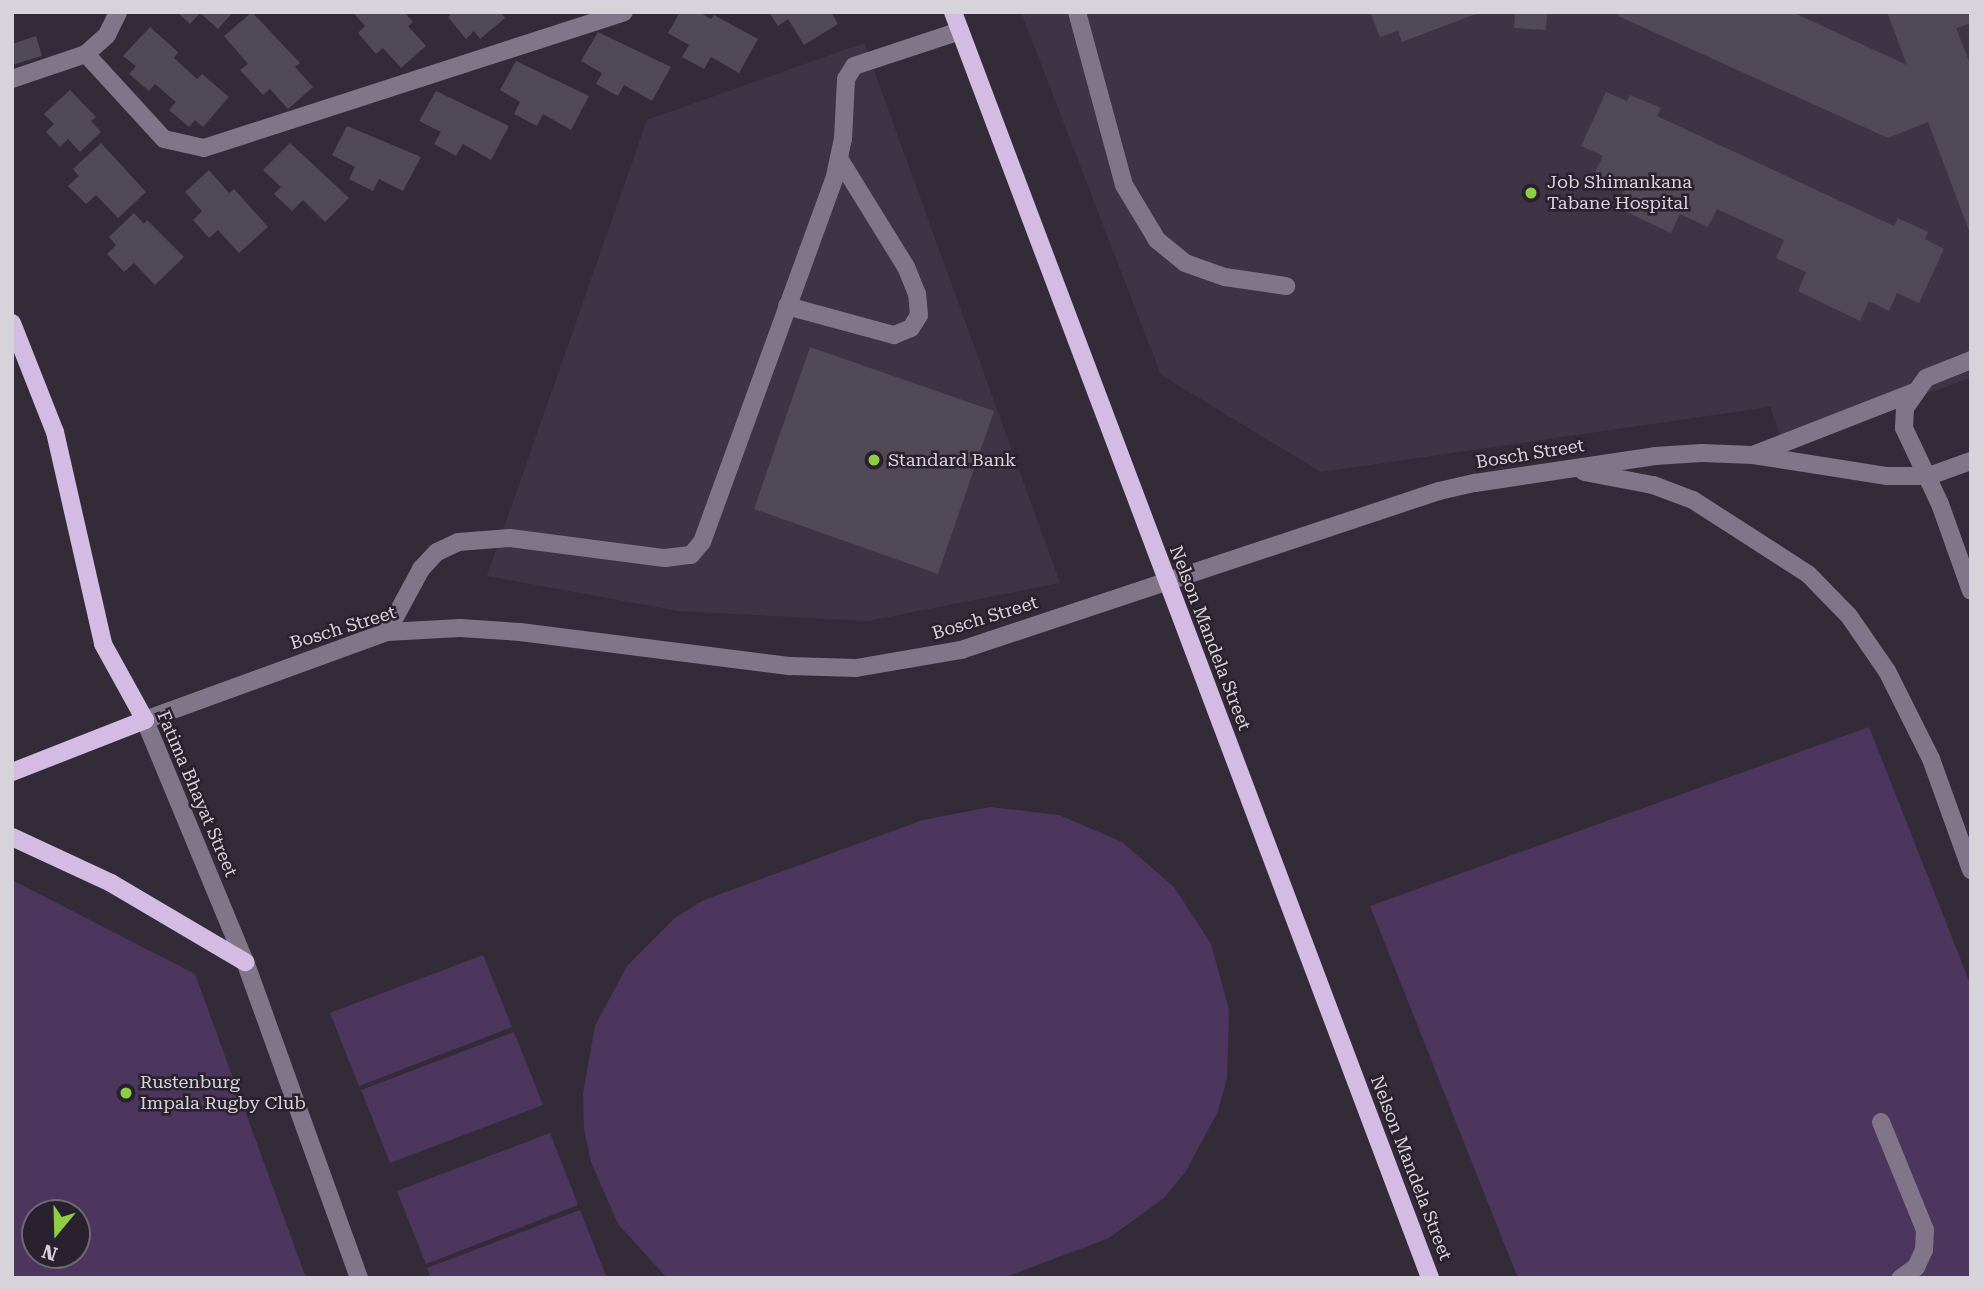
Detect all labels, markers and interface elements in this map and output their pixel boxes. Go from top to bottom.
place label: Job Shimankana Tabane Hospital [1547,172,1692,214]
marker: Job Shimankana Tabane Hospital [1521,183,1541,203]
street label: Bosch Street [1474,435,1586,473]
place label: Standard Bank [888,449,1016,471]
marker: Standard Bank [866,452,882,468]
street label: Nelson Mandela Street [1165,543,1255,733]
street label: Bosch Street [929,592,1041,644]
street label: Bosch Street [287,602,399,654]
street label: Fatima Bhayat Street [152,708,242,880]
place label: Rustenburg Impala Rugby Club [140,1072,306,1114]
street label: Nelson Mandela Street [1366,1073,1456,1263]
marker: Rustenburg Impala Rugby Club [118,1085,134,1101]
north arrow [21,1199,91,1269]
text: N [39,1239,60,1266]

